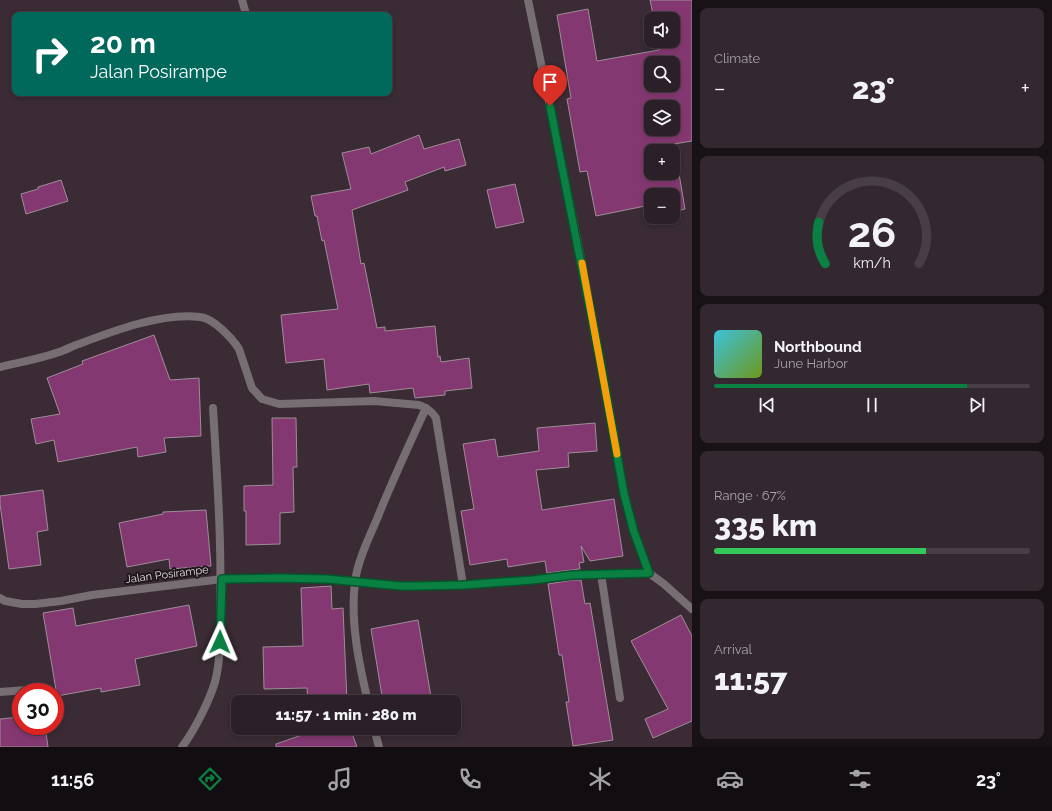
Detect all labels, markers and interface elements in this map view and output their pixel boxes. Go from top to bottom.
map controls [644,12,680,224]
button: sound [644,12,680,48]
text: 20 m [90,27,156,60]
icon: right [24,28,76,80]
text: Climate [714,51,760,66]
button: search [644,56,680,92]
text: Jalan Posirampe [90,61,227,82]
pin [533,65,567,106]
icon: arrive [539,71,561,93]
text: 23° [852,71,895,106]
text: − [714,75,726,101]
text: + [1021,75,1030,101]
button: layers [644,100,680,136]
button: + [644,144,680,180]
button: − [644,188,680,224]
text: 26 [848,207,896,256]
text: km/h [853,254,891,270]
text: Northbound [774,338,862,356]
text: June Harbor [774,356,848,371]
icon: previous [756,394,778,416]
icon: pause [861,394,883,416]
icon: next [966,394,988,416]
text: Range · 67% [714,488,786,503]
text: 335 km [714,508,817,543]
street label: Jalan Posirampe [125,563,210,586]
position arrow [199,621,241,663]
text: Arrival [714,642,752,657]
text: 11:57 [714,662,787,697]
speed limit sign: 30 [12,683,64,735]
text: 11:57 · 1 min · 280 m [276,706,416,724]
icon: directions [196,765,224,793]
icon: music [326,765,354,793]
icon: phone [456,765,484,793]
icon: climate [586,765,614,793]
icon: car [716,765,744,793]
icon: filters [846,765,874,793]
text: 11:56 [51,769,94,790]
text: 23° [976,769,1001,790]

